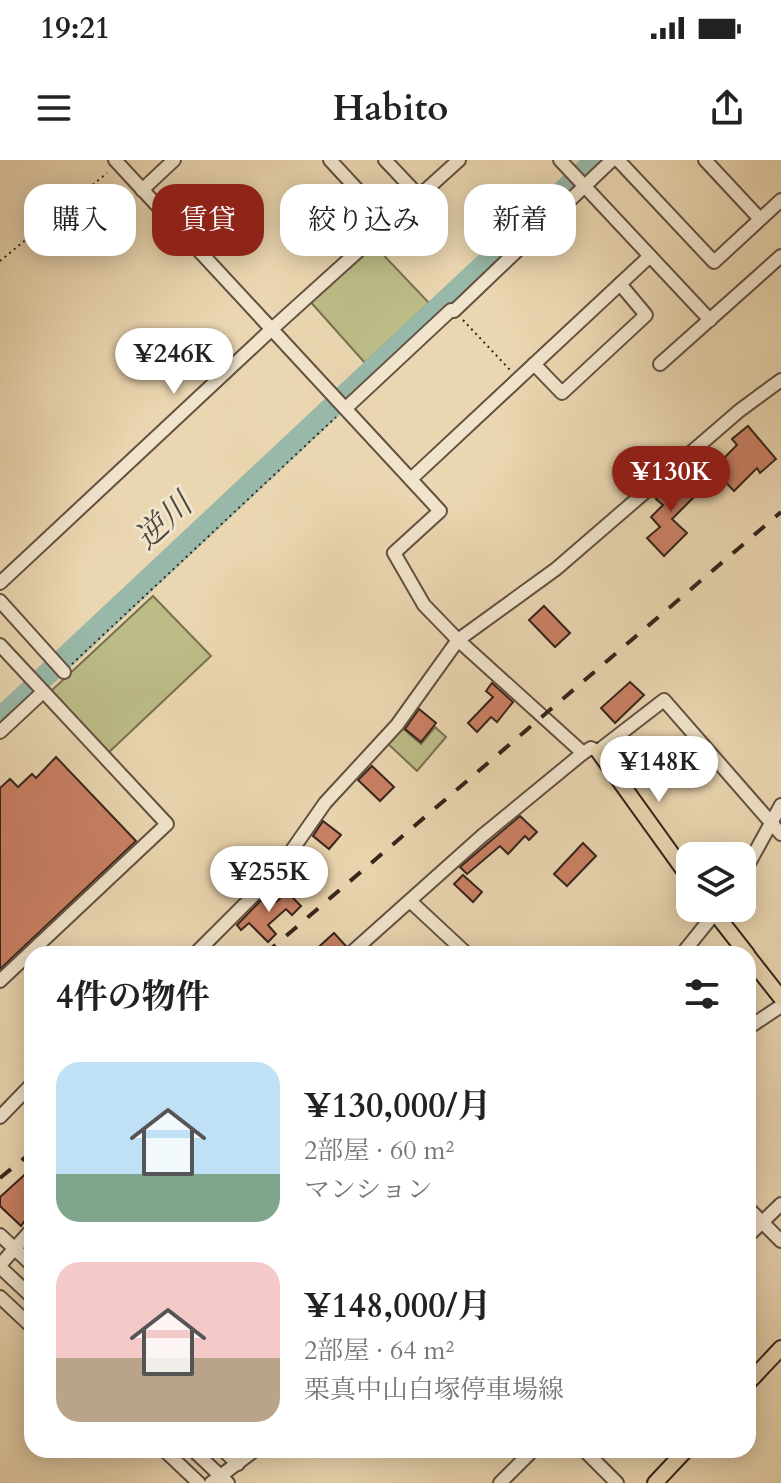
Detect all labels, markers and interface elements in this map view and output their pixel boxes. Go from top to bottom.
text: 19:21 [40,8,110,49]
text: Habito [333,84,448,133]
icon: menu [32,86,76,130]
icon: share [705,86,749,130]
chip: 購入 [24,184,136,256]
chip: 賃貸 [152,184,264,256]
chip: 絞り込み [280,184,448,256]
chip: 新着 [464,184,576,256]
pin: ¥246K [118,328,230,396]
text: ¥246K [133,336,215,371]
pin: ¥130K [615,446,727,514]
text: ¥130K [630,454,712,489]
water label: 逆川 [125,482,204,560]
pin: ¥148K [603,736,715,804]
text: ¥148K [618,744,700,779]
map controls [676,842,756,922]
button: layers [676,842,756,922]
pin: ¥255K [213,846,325,914]
text: ¥255K [228,854,310,889]
icon: filters [680,972,724,1016]
text: 4件の物件 [56,974,209,1020]
text: ¥130,000/月 [304,1083,492,1129]
icon: home [120,1094,216,1190]
text: 2部屋 · 60 m² [304,1133,454,1168]
text: マンション [304,1172,433,1207]
text: ¥148,000/月 [304,1283,492,1329]
icon: home [120,1294,216,1390]
text: 2部屋 · 64 m² [304,1333,454,1368]
text: 栗真中山白塚停車場線 [304,1372,564,1407]

